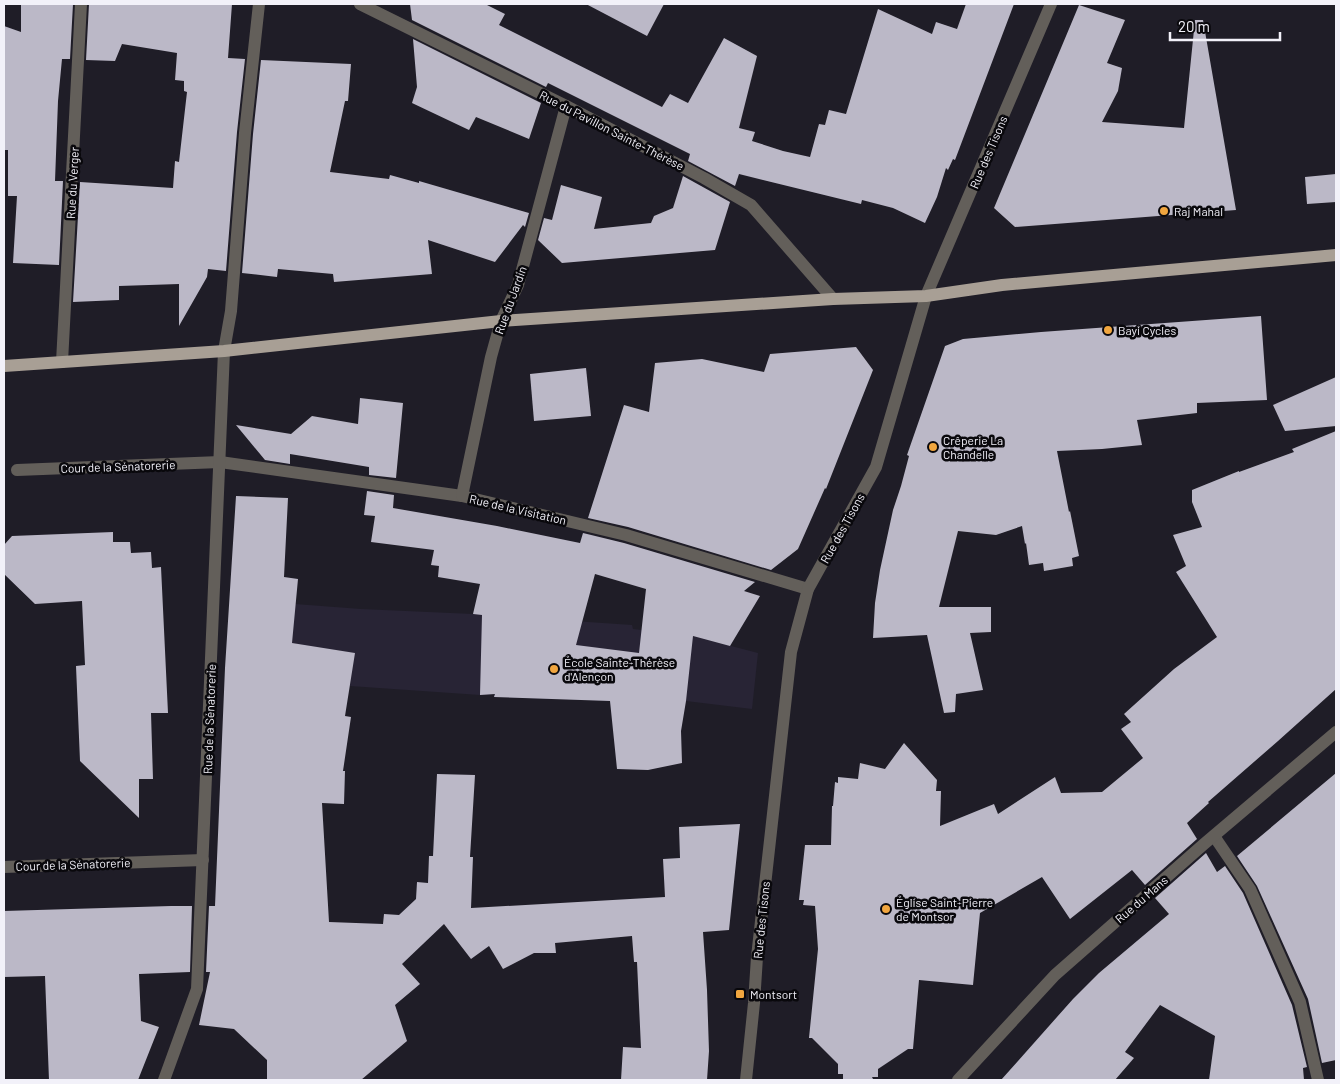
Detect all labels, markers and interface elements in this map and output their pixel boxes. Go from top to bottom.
scale bar [1170,10,1280,42]
text: 20 m [1178,17,1210,35]
street label: Rue du Pavillon Sainte-Thérèse [537,87,687,173]
street label: Rue des Tisons [966,113,1010,191]
street label: Rue du Verger [63,146,81,219]
place label: Raj Mahal [1174,204,1223,218]
marker: Raj Mahal [1158,205,1170,217]
street label: Rue du Jardin [491,264,529,336]
place label: Bayi Cycles [1118,323,1176,337]
marker: Bayi Cycles [1102,324,1114,336]
place label: Crêperie La Chandelle [943,433,1003,461]
marker: Crêperie La Chandelle [927,441,939,453]
street label: Cour de la Sénatorerie [60,457,176,475]
street label: Rue des Tisons [817,490,867,565]
street label: Rue de la Visitation [468,491,568,527]
place label: École Sainte-Thérèse d'Alençon [564,655,675,683]
marker: École Sainte-Thérèse d'Alençon [548,663,560,675]
street label: Rue de la Sénatorerie [200,664,218,774]
street label: Cour de la Sénatorerie [15,855,131,873]
street label: Rue du Mans [1112,872,1170,926]
street label: Rue des Tisons [750,880,772,959]
place label: Église Saint-Pierre de Montsor [896,895,993,923]
marker: Église Saint-Pierre de Montsor [880,903,892,915]
place label: Montsort [750,987,797,1001]
marker: Montsort [734,988,746,1000]

